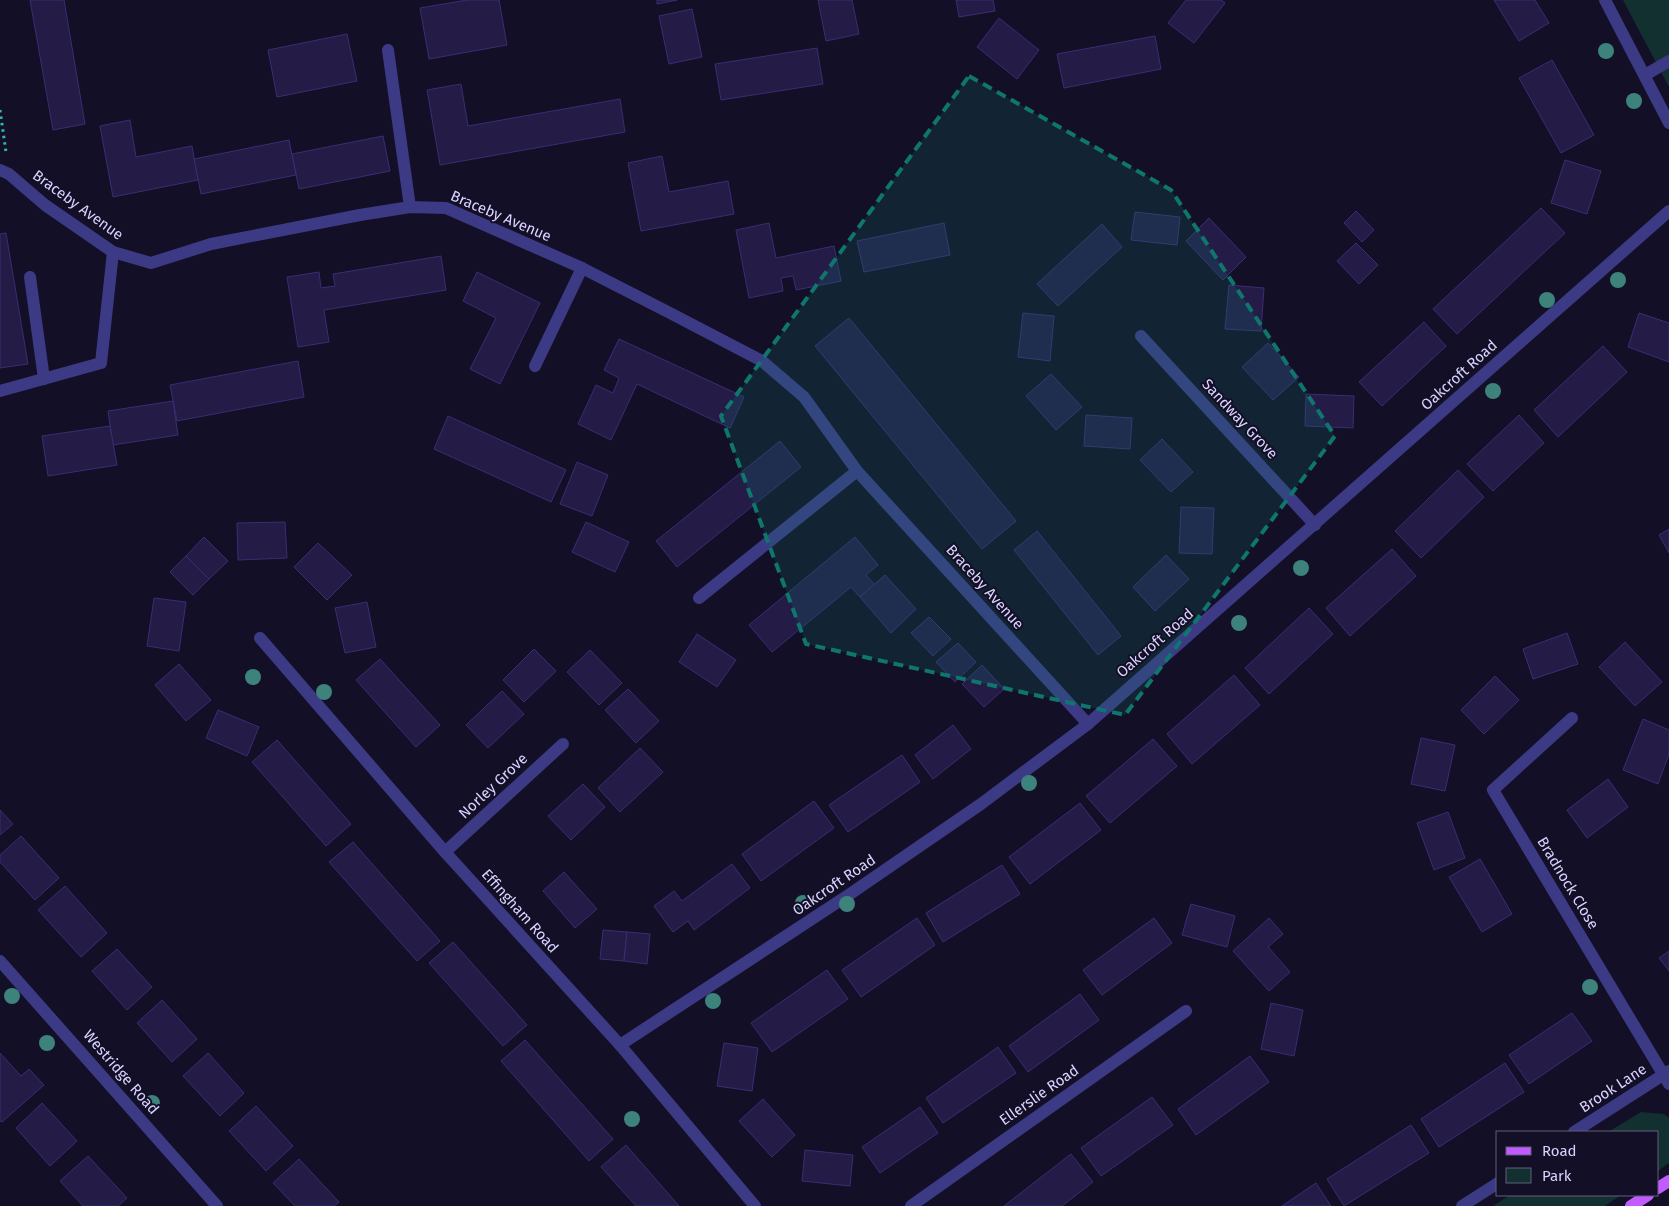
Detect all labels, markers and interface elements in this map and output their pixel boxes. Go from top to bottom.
street label: Braceby Avenue [29,166,127,244]
street label: Braceby Avenue [448,187,554,245]
street label: Oakcroft Road [1417,336,1501,414]
street label: Sandway Grove [1198,375,1282,463]
street label: Braceby Avenue [942,541,1028,633]
street label: Oakcroft Road [1113,605,1197,681]
street label: Norley Grove [455,750,531,822]
street label: Bradnock Close [1533,834,1603,932]
street label: Oakcroft Road [789,851,879,919]
street label: Effingham Road [478,865,562,957]
street label: Westridge Road [79,1026,163,1118]
street label: Brook Lane [1576,1060,1650,1116]
street label: Ellerslie Road [996,1061,1082,1129]
legend [1496,1131,1659,1196]
text: Road [1542,1142,1577,1160]
text: Park [1542,1167,1572,1185]

